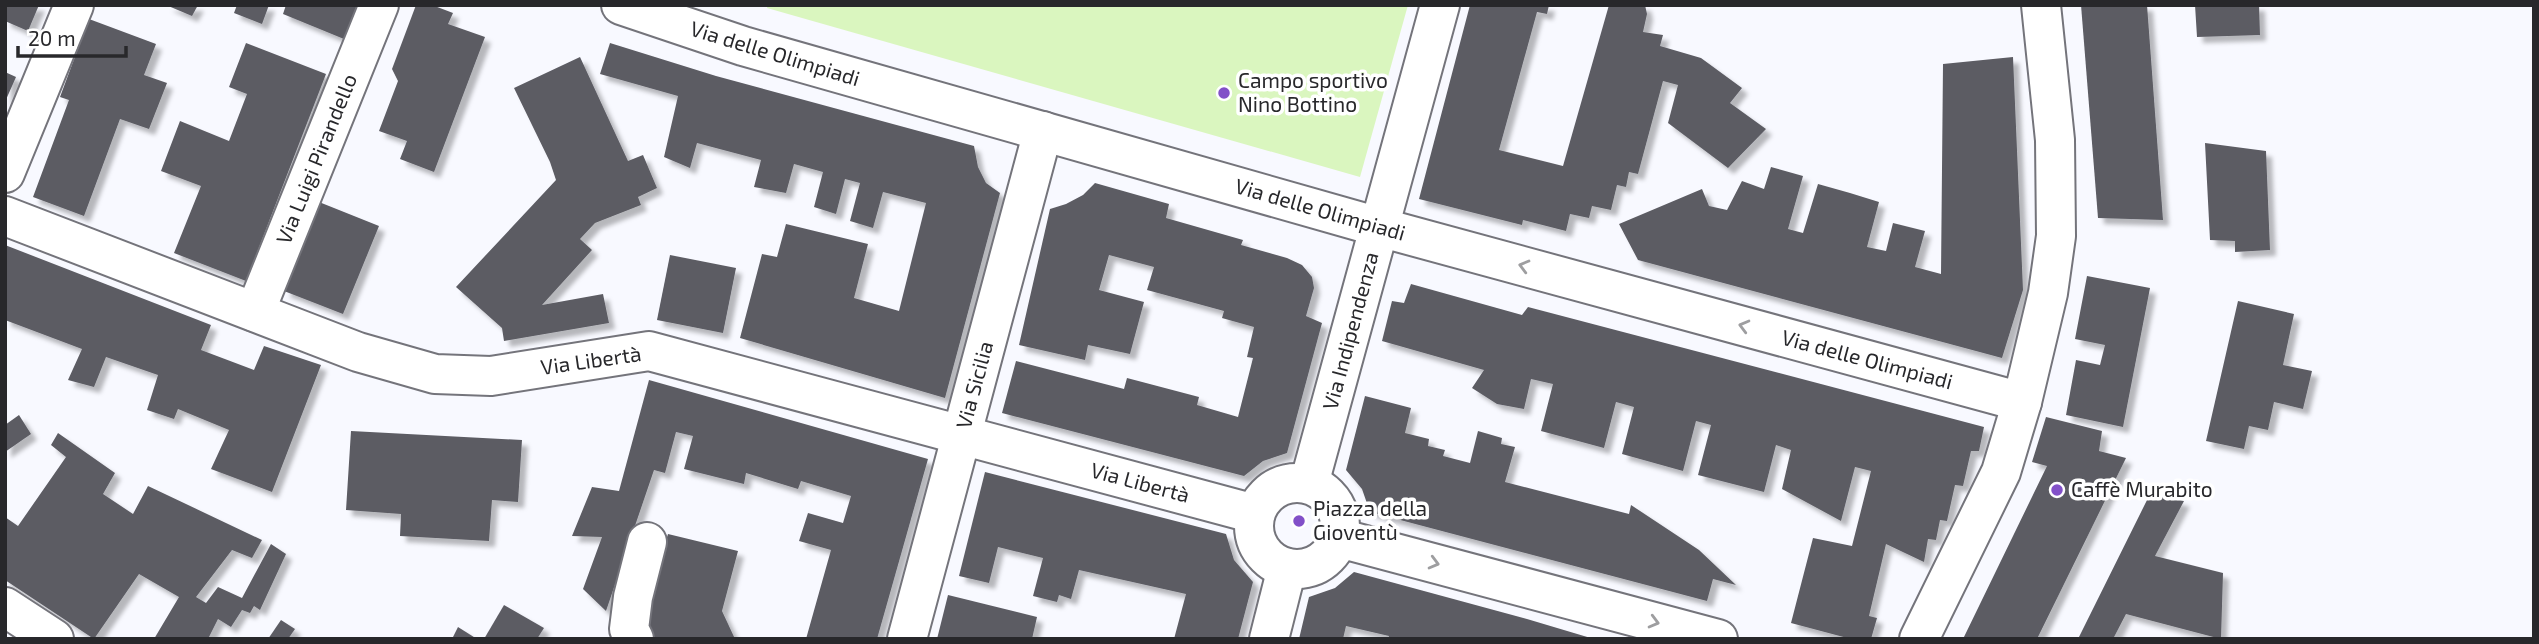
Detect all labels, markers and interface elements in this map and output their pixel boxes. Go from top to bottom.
scale bar [18,14,126,58]
street label: Via delle Olimpiadi [688,15,863,90]
text: 20 m [28,25,76,50]
place label: Campo sportivo Nino Bottino [1238,67,1388,116]
street label: Via Luigi Pirandello [270,70,361,247]
marker: Campo sportivo Nino Bottino [1216,85,1232,101]
street label: Via delle Olimpiadi [1232,172,1408,245]
street label: Via Indipendenza [1316,249,1383,412]
one-way arrow [1518,260,1530,274]
one-way arrow [1738,320,1750,334]
street label: Via delle Olimpiadi [1779,324,1956,393]
street label: Via Sicilia [950,338,997,431]
street label: Via Libertà [539,340,643,379]
street label: Via Libertà [1088,456,1193,507]
place label: Caffè Murabito [2071,476,2213,501]
marker: Caffè Murabito [2049,482,2065,498]
place label: Piazza della Gioventù [1313,495,1427,544]
marker: Piazza della Gioventù [1291,513,1307,529]
one-way arrow [1428,555,1440,569]
one-way arrow [1648,614,1660,628]

